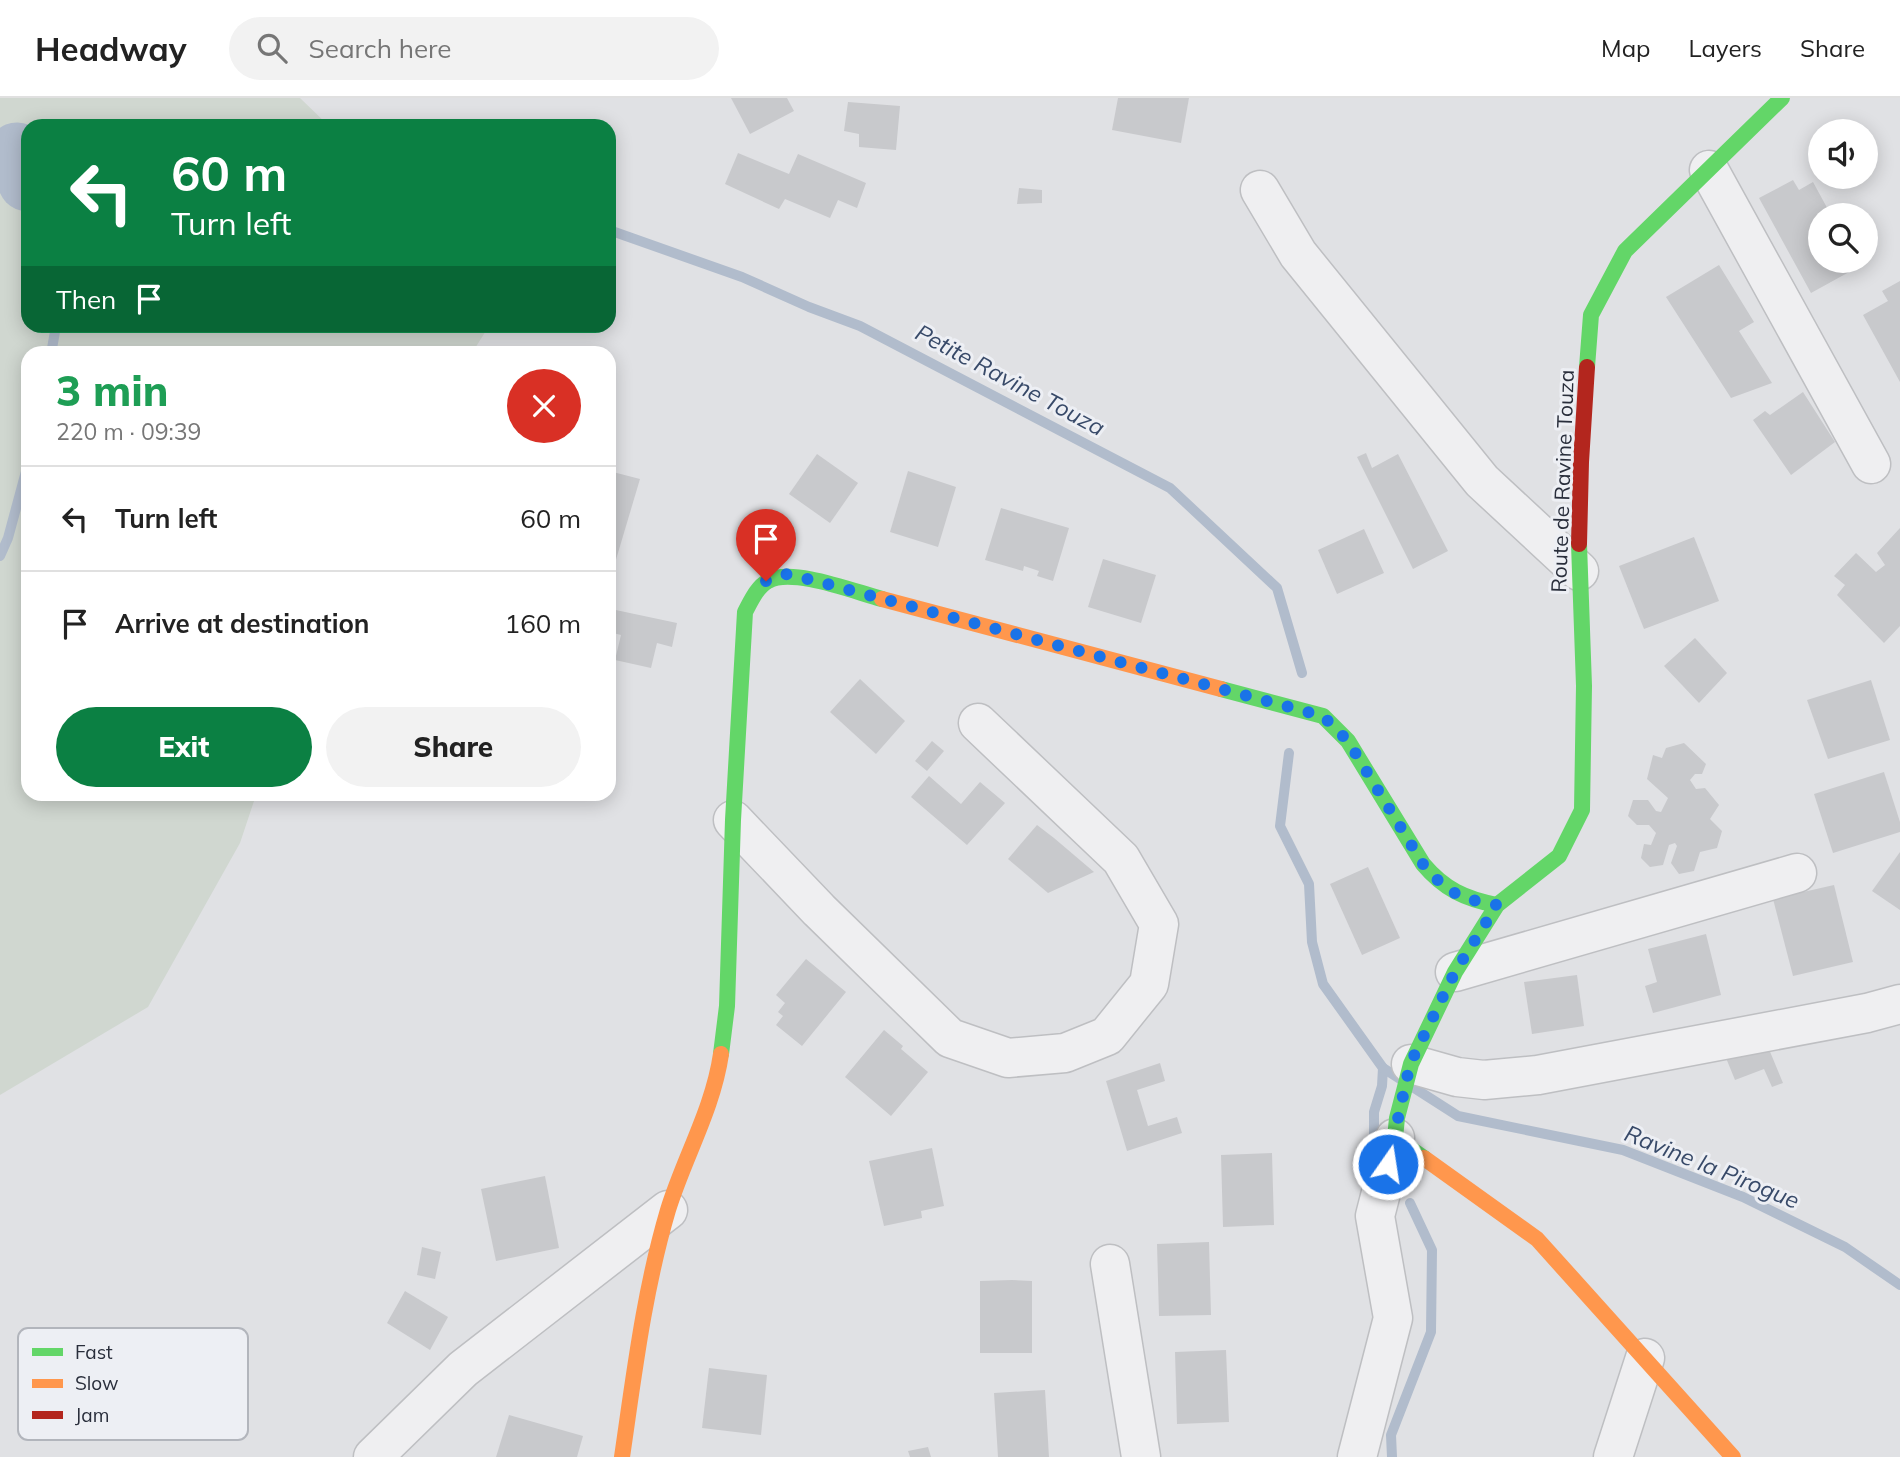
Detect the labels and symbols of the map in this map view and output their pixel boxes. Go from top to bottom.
water label: Petite Ravine Touza [911,317,1110,442]
street label: Route de Ravine Touza [1545,369,1579,593]
pin [736,509,796,581]
water label: Ravine la Pirogue [1621,1118,1804,1215]
position arrow [1351,1127,1425,1201]
legend [18,1328,248,1440]
text: Fast [75,1340,113,1364]
text: Slow [75,1371,119,1395]
text: Jam [75,1403,109,1427]

